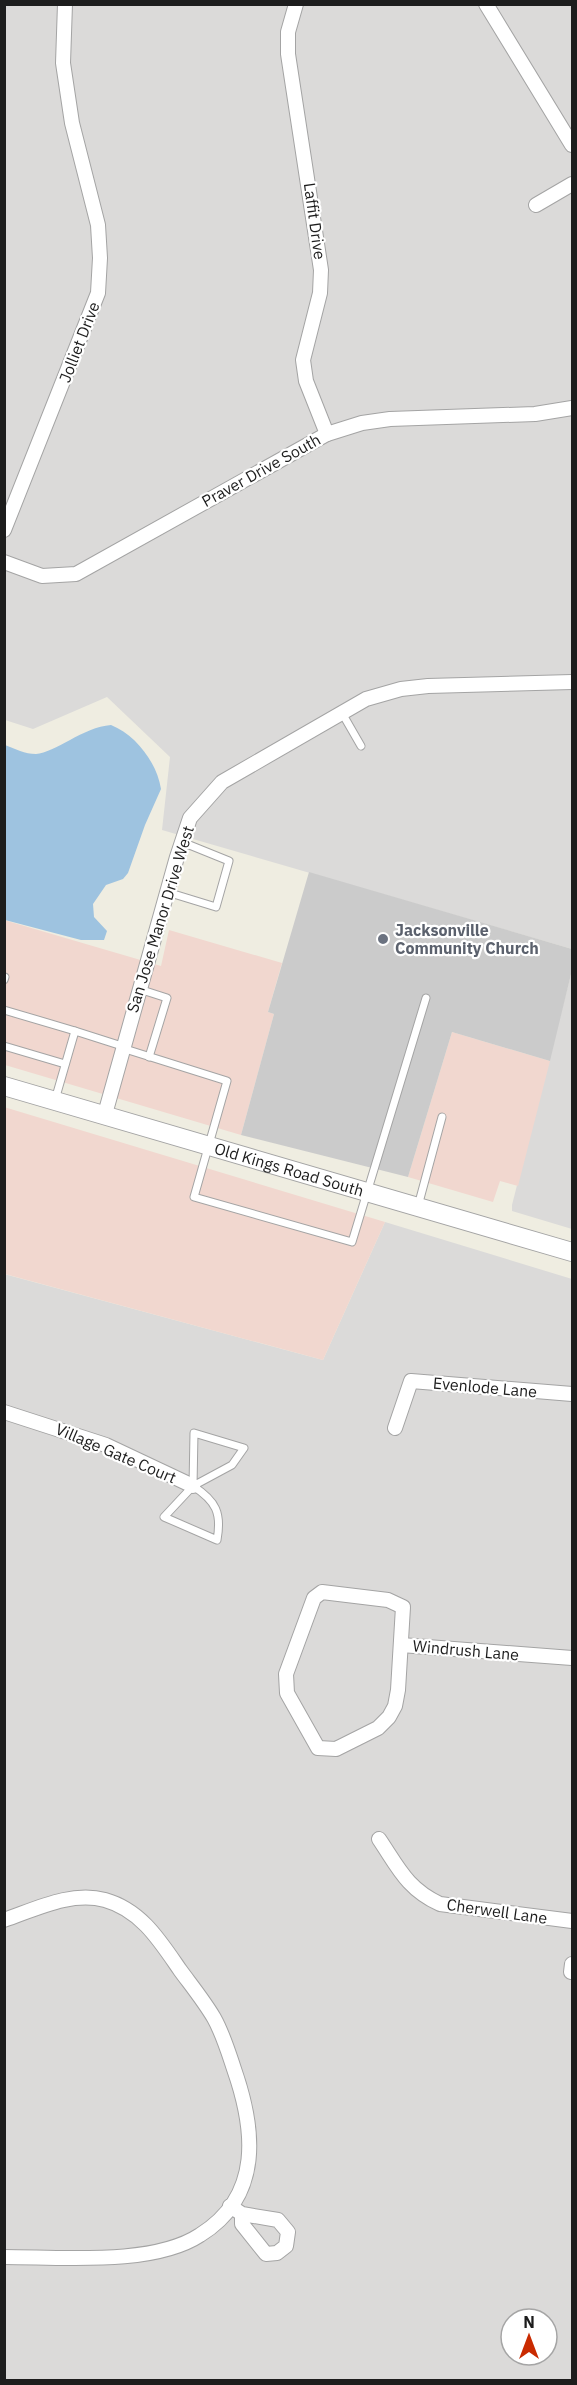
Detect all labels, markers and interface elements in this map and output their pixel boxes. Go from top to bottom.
street label: Laffit Drive [300,181,330,261]
street label: Jolliet Drive [54,299,104,385]
street label: Praver Drive South [198,429,324,511]
street label: San Jose Manor Drive West [122,823,198,1015]
place label: Jacksonville Community Church [395,920,539,958]
marker: Jacksonville Community Church [376,932,390,946]
street label: Old Kings Road South [212,1138,366,1201]
street label: Evenlode Lane [432,1372,538,1402]
street label: Village Gate Court [53,1419,179,1487]
street label: Windrush Lane [412,1635,520,1665]
street label: Cherwell Lane [445,1894,549,1928]
north arrow [499,2307,559,2367]
text: N [523,2312,535,2332]

